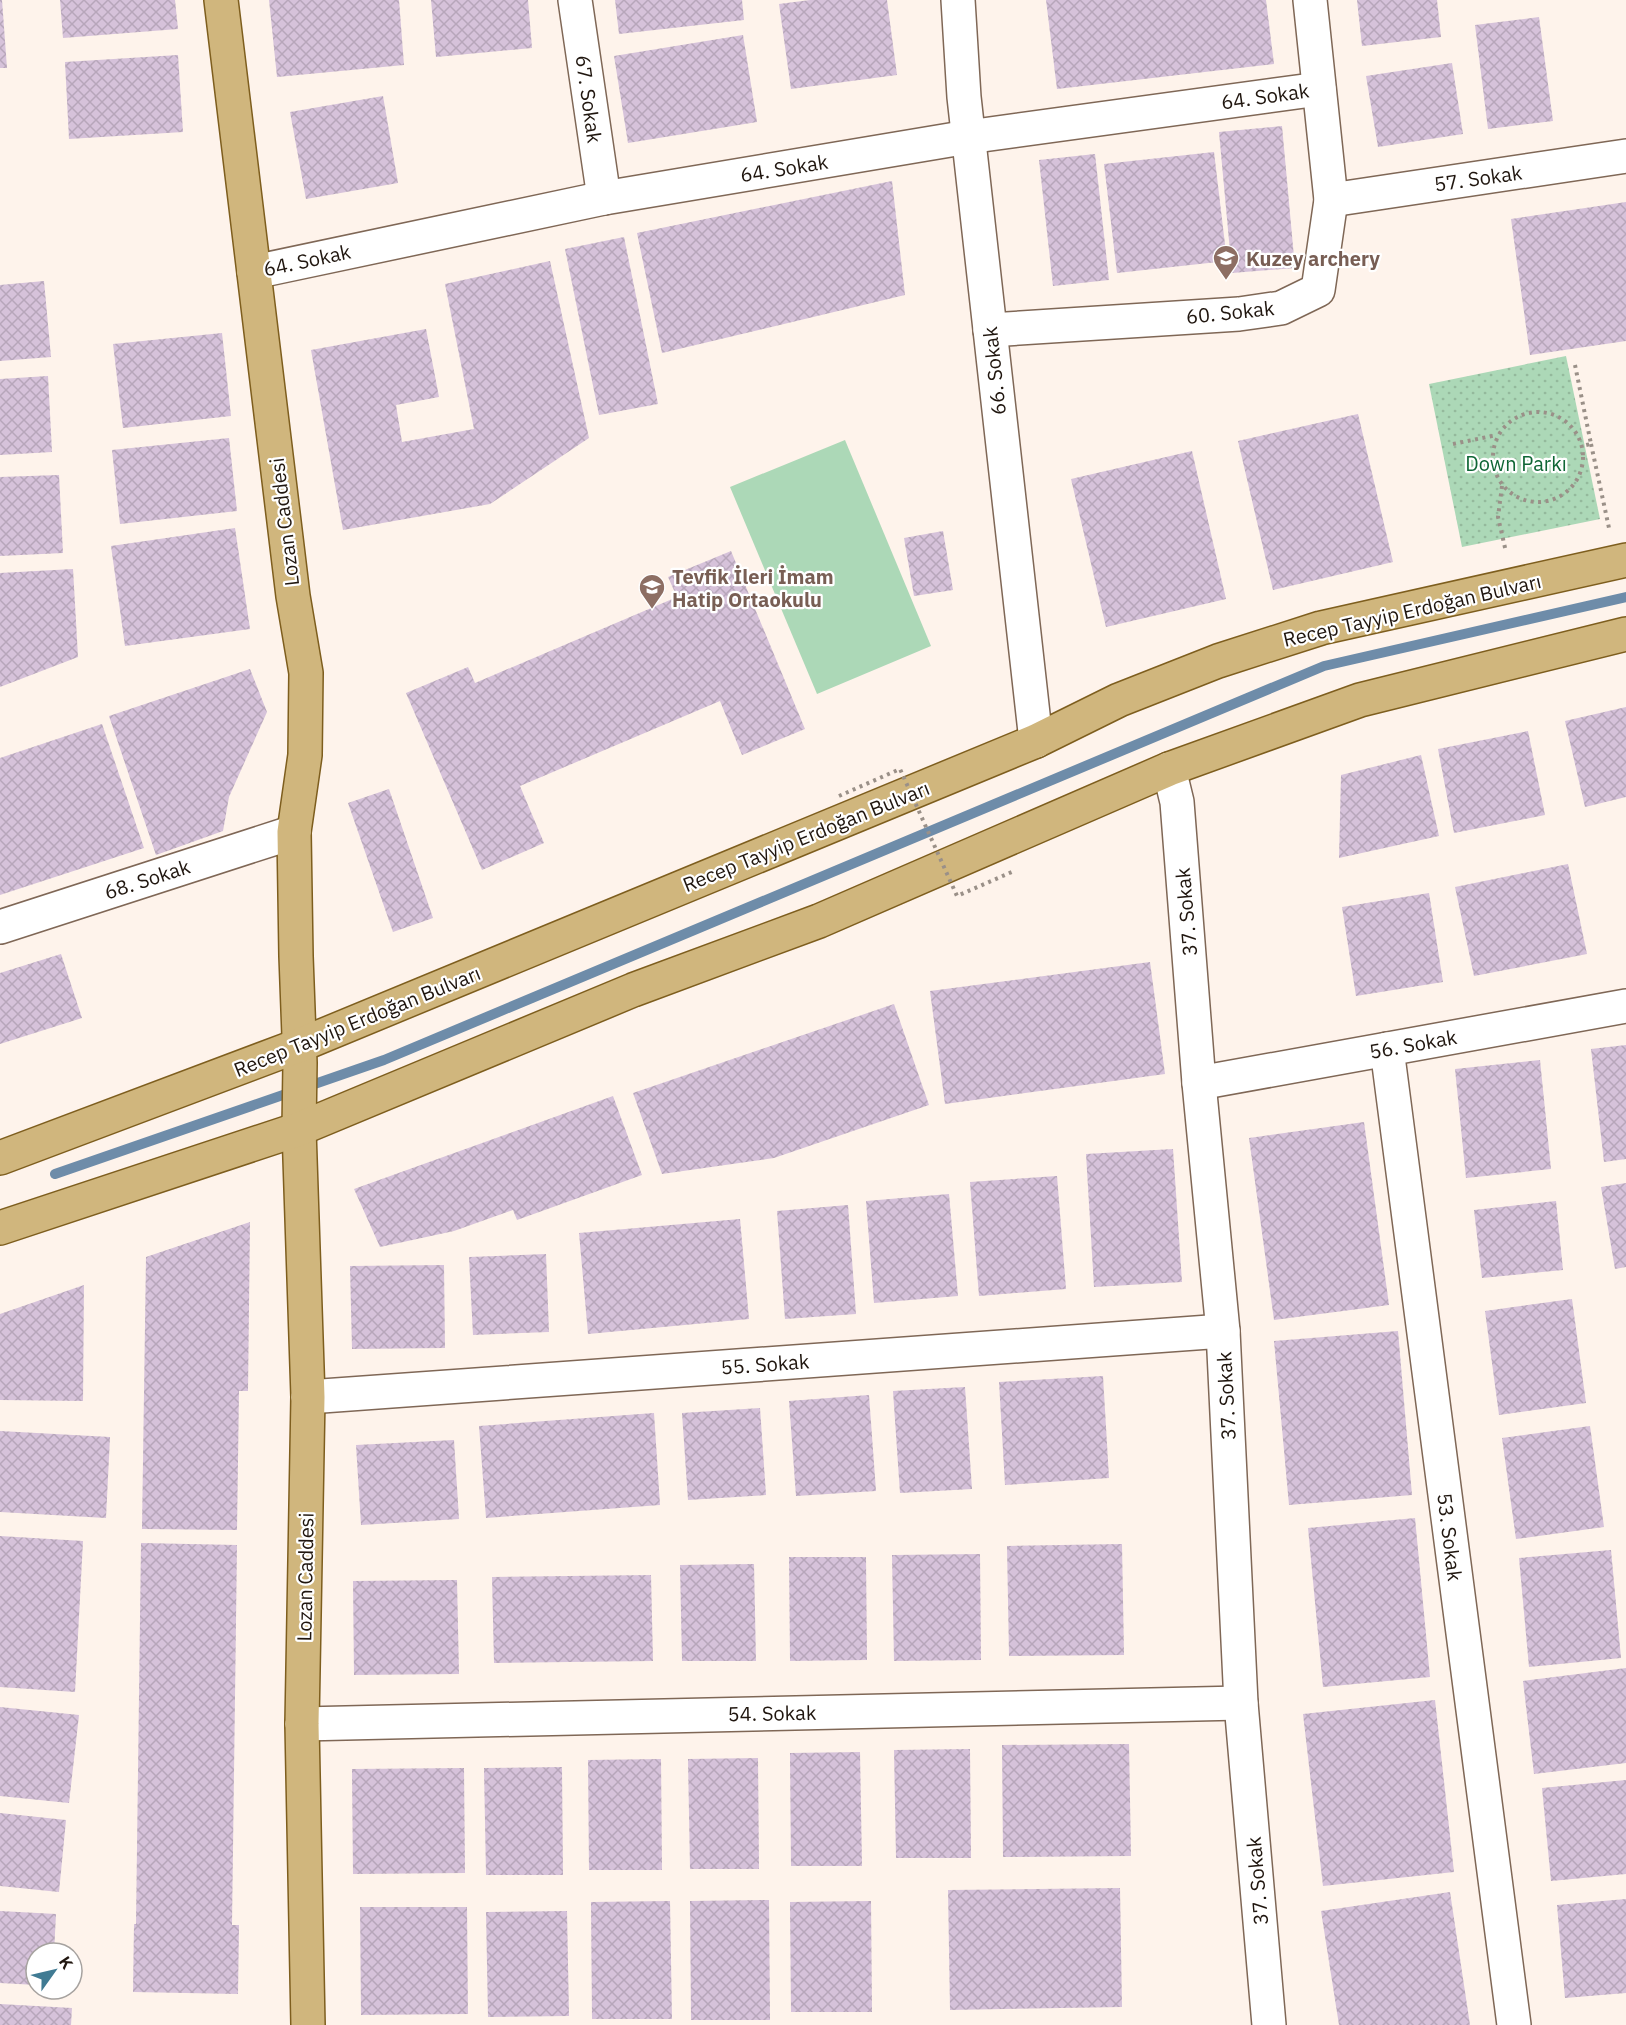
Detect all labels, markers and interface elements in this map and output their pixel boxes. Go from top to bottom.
street label: 67. Sokak [569,53,609,145]
street label: 64. Sokak [1219,76,1311,116]
street label: 64. Sokak [738,148,830,188]
street label: 57. Sokak [1432,158,1524,198]
street label: 64. Sokak [261,237,354,282]
school or university icon: Kuzey archery [1211,243,1241,281]
place label: Kuzey archery [1246,245,1380,272]
street label: 60. Sokak [1185,294,1276,330]
street label: 66. Sokak [976,325,1012,416]
park label: Down Parkı [1465,450,1567,477]
street label: Lozan Caddesi [263,456,305,588]
place label: Tevfik İleri İmam Hatip Ortaokulu [672,563,834,613]
street label: Recep Tayyip Erdoğan Bulvarı [1280,567,1544,653]
school or university icon: Tevfik İleri İmam Hatip Ortaokulu [637,572,667,610]
street label: Recep Tayyip Erdoğan Bulvarı [679,774,933,898]
street label: 68. Sokak [101,852,194,906]
street label: 37. Sokak [1169,866,1203,957]
street label: Recep Tayyip Erdoğan Bulvarı [230,959,484,1083]
street label: 56. Sokak [1367,1023,1459,1065]
street label: 55. Sokak [720,1347,811,1381]
street label: 37. Sokak [1210,1351,1242,1441]
street label: 53. Sokak [1431,1491,1469,1583]
street label: Lozan Caddesi [290,1512,320,1642]
street label: 54. Sokak [727,1699,817,1727]
street label: 37. Sokak [1240,1835,1274,1926]
north arrow [24,1941,84,2001]
text: K [55,1952,78,1973]

